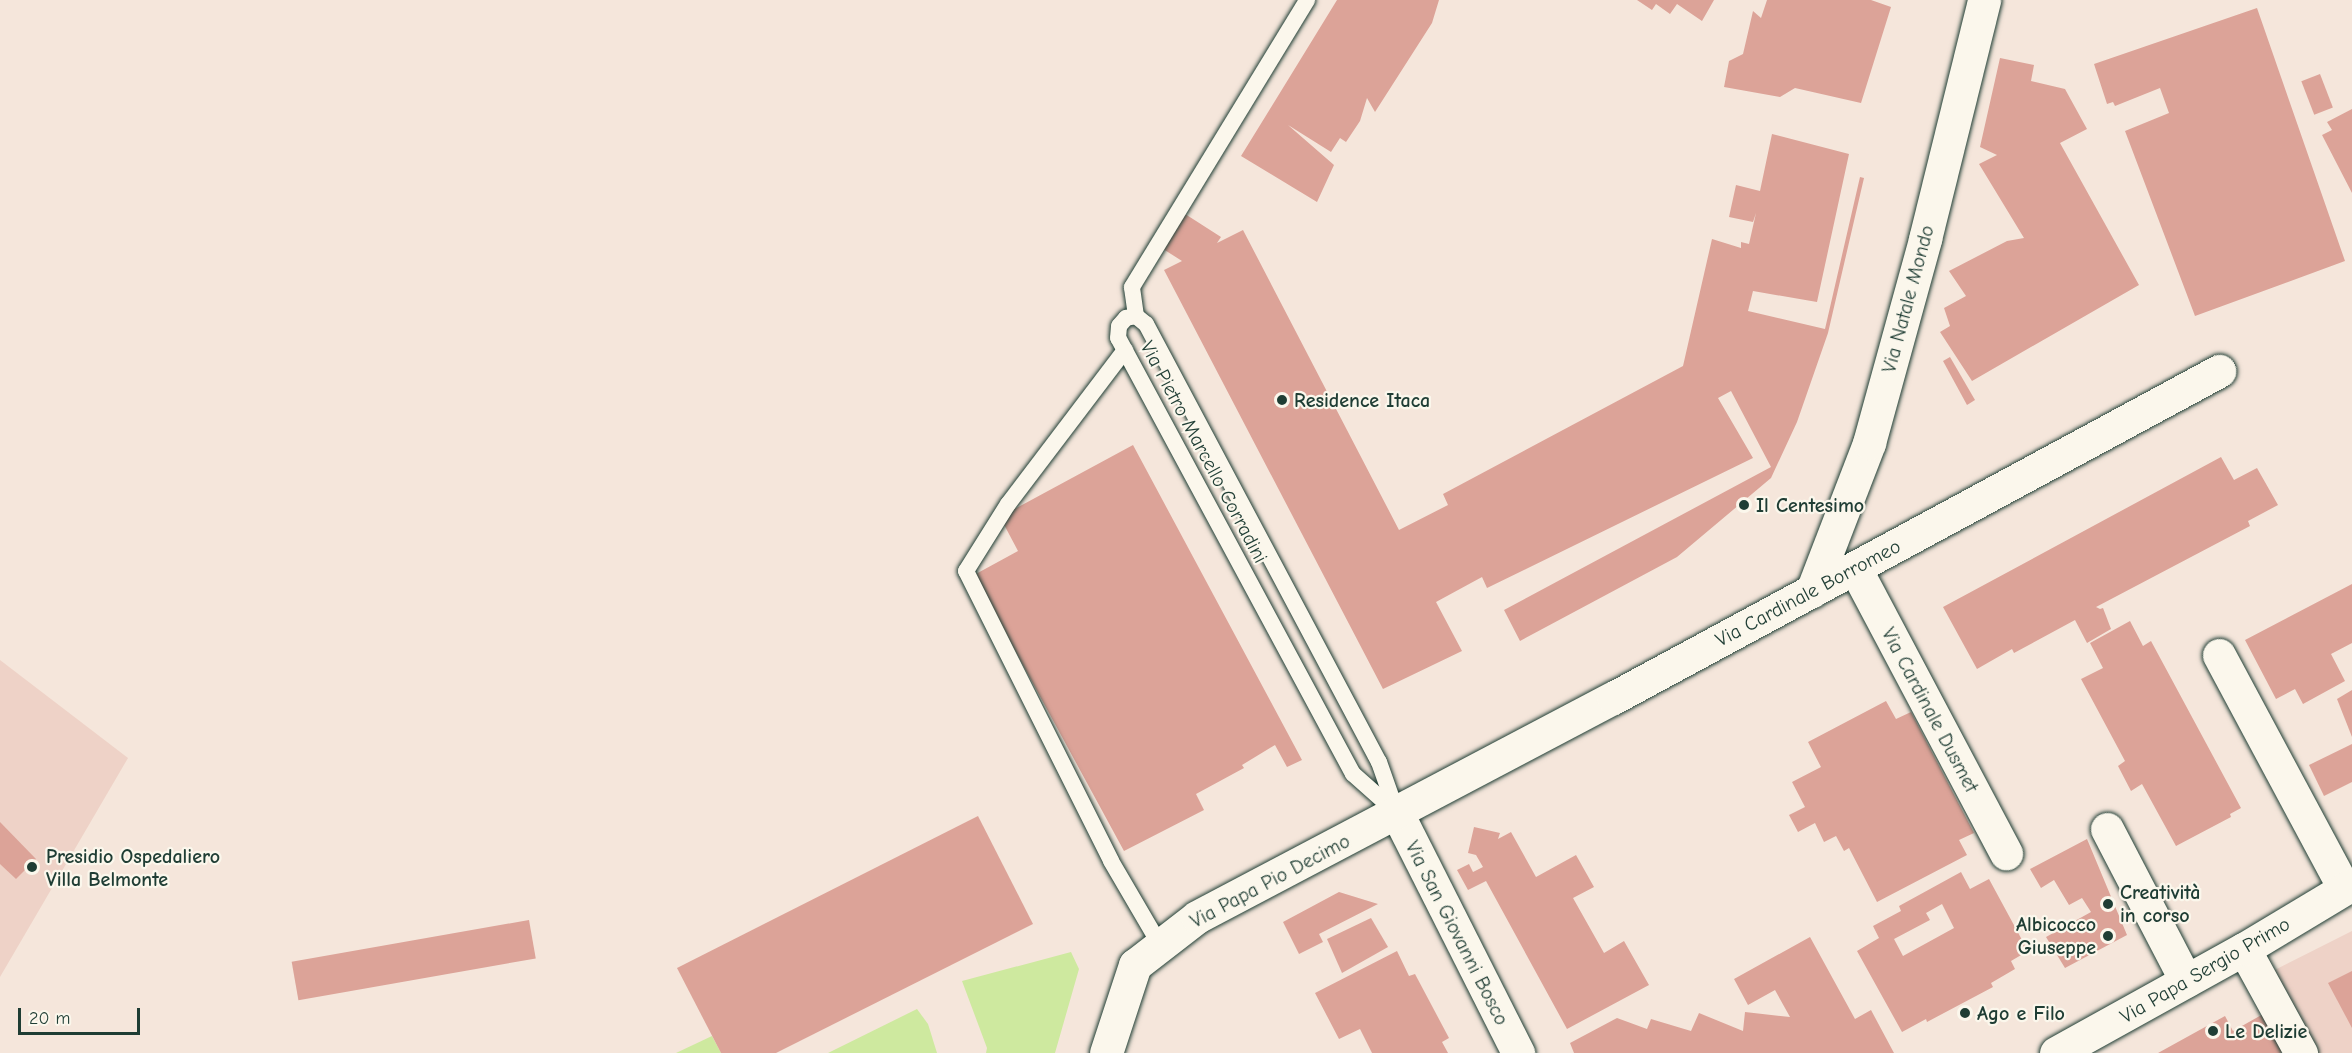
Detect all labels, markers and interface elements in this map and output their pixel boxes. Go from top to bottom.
street label: Via Natale Mondo [1877,223,1939,375]
street label: Via Pietro Marcello Corradini [1135,337,1273,567]
place label: Residence Itaca [1294,388,1430,412]
marker: Residence Itaca [1275,393,1289,407]
place label: Il Centesimo [1756,493,1864,517]
marker: Il Centesimo [1737,498,1751,512]
street label: Via Cardinale Borromeo [1711,534,1905,652]
street label: Via Cardinale Dusmet [1876,623,1984,797]
street label: Via Papa Pio Decimo [1186,829,1354,933]
street label: Via San Giovanni Bosco [1400,837,1514,1029]
place label: Presidio Ospedaliero Villa Belmonte [46,844,220,891]
marker: Presidio Ospedaliero Villa Belmonte [23,858,41,876]
place label: Creatività in corso [2120,880,2200,927]
marker: Creatività in corso [2101,897,2115,911]
place label: Albicocco Giuseppe [2016,912,2096,959]
street label: Via Papa Sergio Primo [2116,912,2294,1028]
marker: Albicocco Giuseppe [2101,929,2115,943]
scale bar [21,996,142,1034]
place label: Ago e Filo [1977,1001,2065,1025]
marker: Ago e Filo [1958,1006,1972,1020]
text: 20 m [29,1008,70,1029]
place label: Le Delizie [2225,1019,2307,1043]
marker: Le Delizie [2206,1024,2220,1038]

